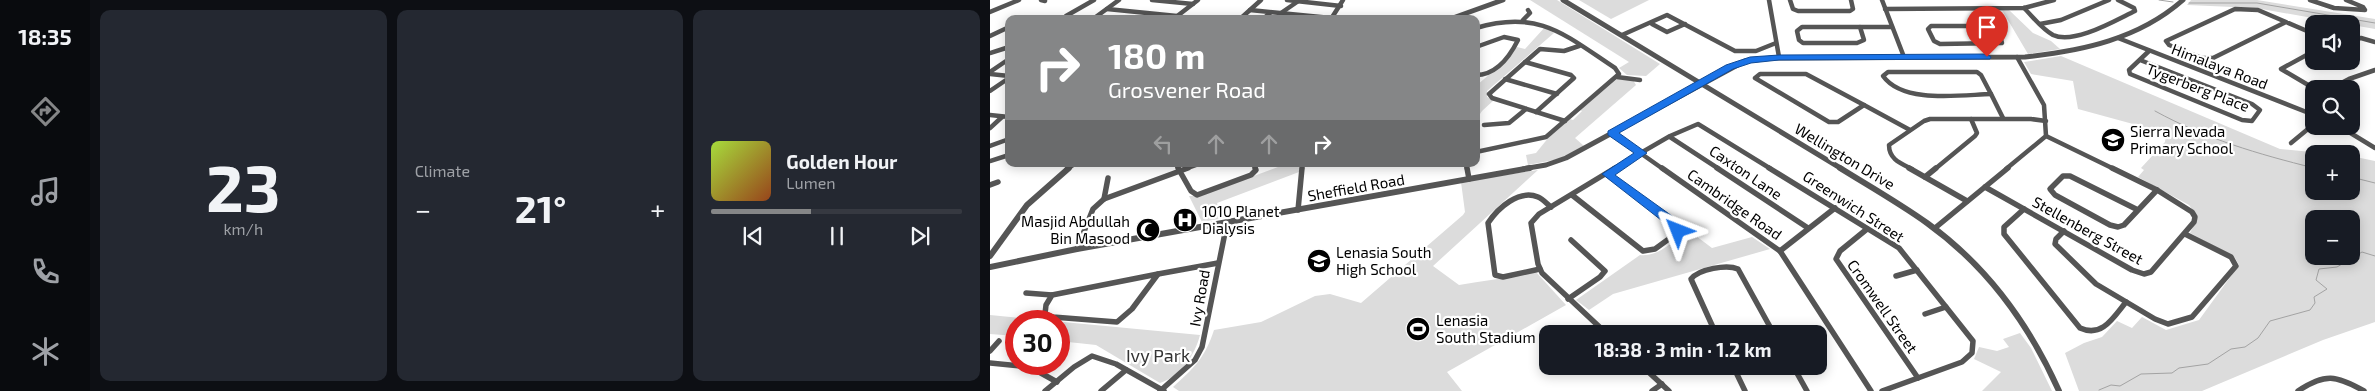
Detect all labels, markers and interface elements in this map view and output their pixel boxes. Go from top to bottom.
pin [1966,6,2008,57]
icon: arrive [1973,13,2001,41]
map controls [2305,15,2360,265]
button: sound [2305,15,2360,70]
text: 18:35 [18,23,72,49]
text: 180 m [1108,34,1205,76]
icon: right [1025,35,1090,100]
street label: Himalaya Road [2169,39,2271,93]
street label: Tygerberg Place [2144,59,2252,115]
text: Grosvener Road [1108,76,1266,102]
button: search [2305,80,2360,135]
icon: directions [28,94,63,129]
street label: Wellington Drive [1792,119,1898,193]
place label: Sierra Nevada Primary School [2130,122,2233,157]
school or university icon: Sierra Nevada Primary School [2100,127,2126,153]
icon: left [1149,130,1177,158]
icon: ahead [1202,130,1230,158]
icon: ahead [1255,130,1283,158]
icon: right [1308,130,1336,158]
street label: Caxton Lane [1706,141,1786,203]
button: + [2305,145,2360,200]
text: 23 [206,147,281,225]
text: Golden Hour [786,150,897,173]
text: Climate [415,161,470,180]
street label: Cambridge Road [1684,165,1786,243]
street label: Greenwich Street [1800,167,1908,246]
street label: Sheffield Road [1306,170,1406,204]
text: Lumen [786,173,836,192]
icon: music [28,174,63,209]
text: 21° [515,185,566,231]
text: − [415,192,431,226]
text: + [650,192,665,226]
street label: Stellenberg Street [2030,192,2147,268]
place label: 1010 Planet Dialysis [1202,202,1280,237]
position arrow [1651,204,1703,256]
hospital icon: 1010 Planet Dialysis [1172,207,1198,233]
button: − [2305,210,2360,265]
place label: Masjid Abdullah Bin Masood [1021,212,1130,247]
mosque icon: Masjid Abdullah Bin Masood [1135,217,1161,243]
text: km/h [223,219,263,238]
icon: previous [739,222,767,250]
icon: pause [823,222,851,250]
icon: next [906,222,934,250]
place label: Lenasia South High School [1336,243,1432,278]
school or university icon: Lenasia South High School [1306,248,1332,274]
icon: phone [28,254,63,289]
street label: Cromwell Street [1844,256,1922,356]
street label: Ivy Road [1185,268,1213,328]
speed limit sign: 30 [1005,310,1070,375]
place label: Lenasia South Stadium [1436,311,1536,346]
sports icon: Lenasia South Stadium [1405,316,1431,342]
icon: climate [28,334,63,369]
text: 18:38 · 3 min · 1.2 km [1594,338,1772,361]
park label: Ivy Park [1126,344,1190,366]

